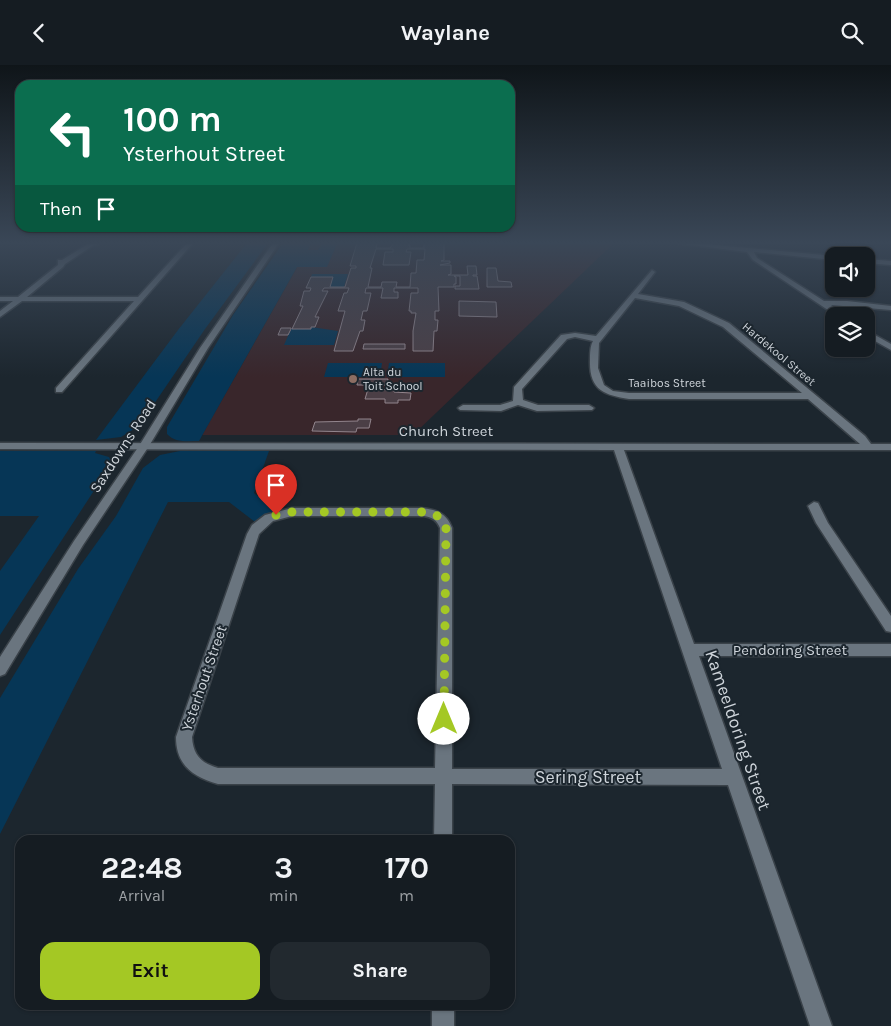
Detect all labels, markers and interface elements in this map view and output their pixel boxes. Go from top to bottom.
icon: back [25,19,53,47]
icon: search [838,19,866,47]
text: Waylane [401,20,490,46]
text: 100 m [123,99,222,140]
icon: left [40,100,105,165]
text: Ysterhout Street [123,141,285,167]
icon: arrive [92,195,120,223]
text: Then [40,198,82,220]
map controls [825,247,875,357]
button: sound [825,247,875,297]
button: layers [825,307,875,357]
street label: Hardekool Street [740,319,819,389]
place label: Alta du Toit School [363,365,423,393]
marker: Alta du Toit School [347,373,359,385]
street label: Taaibos Street [628,376,706,390]
street label: Saxdowns Road [86,396,160,496]
street label: Church Street [399,422,493,440]
pin [255,464,297,515]
icon: arrive [262,471,290,499]
street label: Ysterhout Street [177,622,231,733]
street label: Pendoring Street [733,641,848,659]
street label: Kameeldoring Street [700,647,776,813]
position arrow [417,692,469,744]
street label: Sering Street [535,766,642,788]
text: 22:48 [101,850,183,886]
text: 3 [274,850,293,886]
text: 170 [384,850,429,886]
text: Arrival [118,886,165,905]
text: min [269,886,298,905]
text: m [399,886,414,905]
button: Exit [40,942,260,1000]
button: Share [270,942,490,1000]

